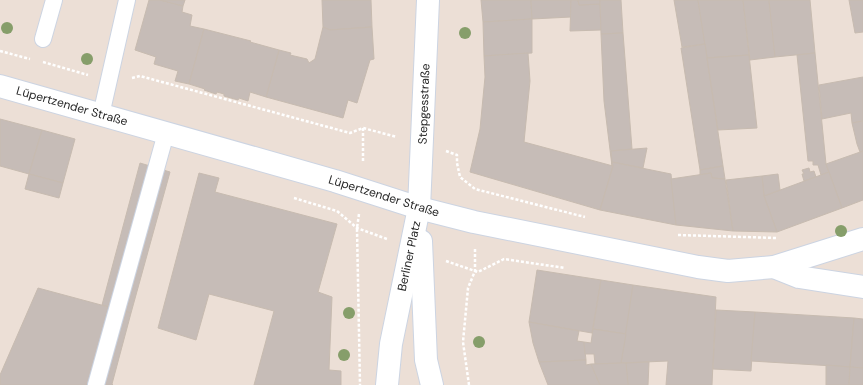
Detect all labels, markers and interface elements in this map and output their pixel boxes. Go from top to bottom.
street label: Stepgesstraße [415,63,433,145]
street label: Lüpertzender Straße [14,82,130,130]
street label: Lüpertzender Straße [327,172,442,221]
street label: Berliner Platz [394,219,424,293]

